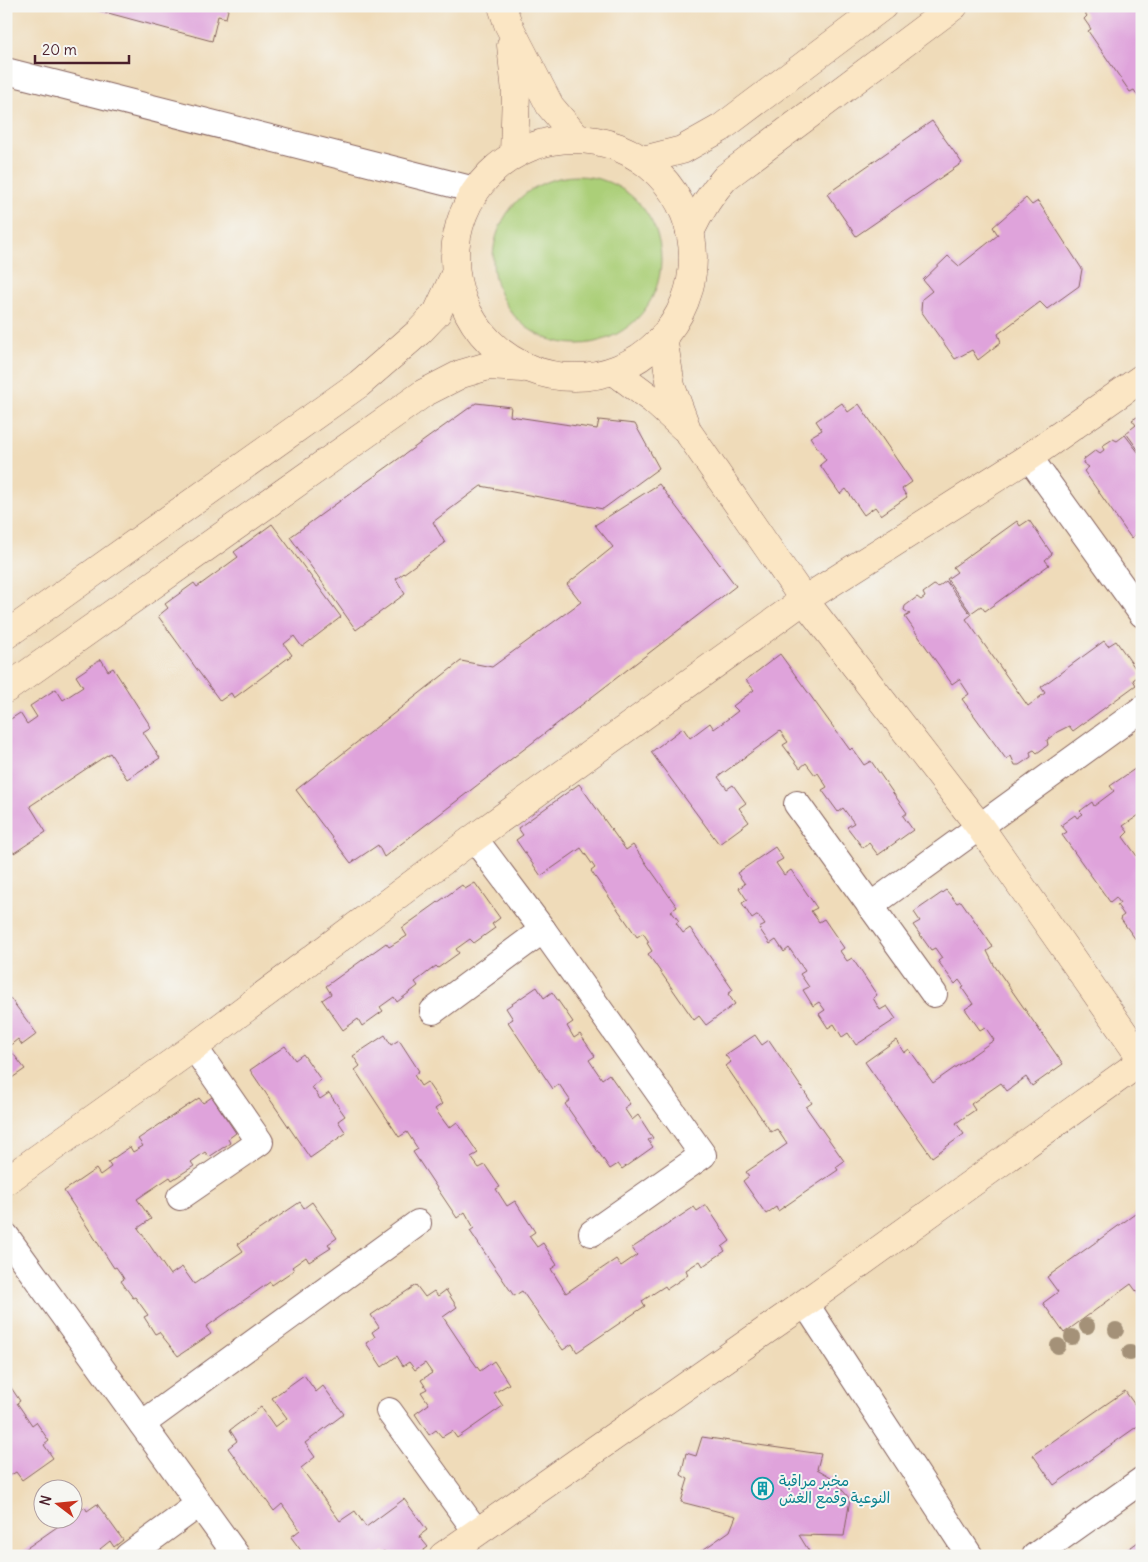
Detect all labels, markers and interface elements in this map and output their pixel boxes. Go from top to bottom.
scale bar [35,32,129,64]
text: 20 m [42,40,77,59]
place label: مخبر مراقبة النوعية وقمع الغش [779,1471,890,1509]
building icon: مخبر مراقبة النوعية وقمع الغش [751,1477,775,1501]
north arrow [32,1480,82,1530]
text: N [36,1493,55,1508]

